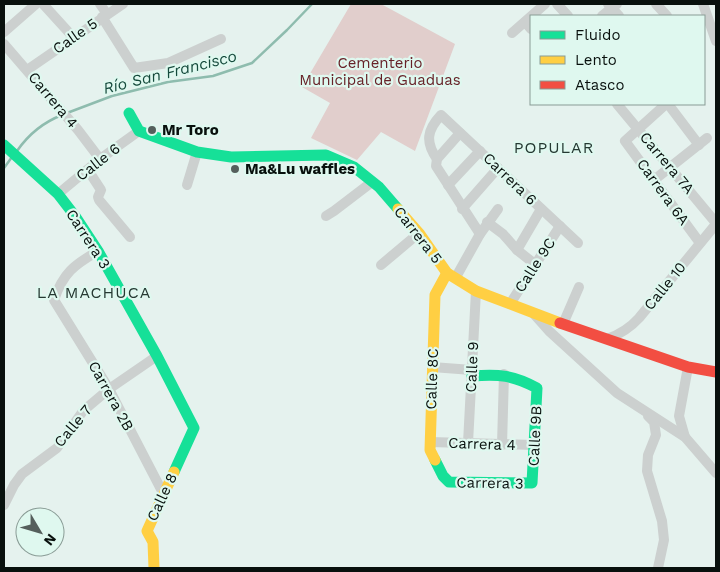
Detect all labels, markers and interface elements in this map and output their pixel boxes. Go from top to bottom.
street label: Calle 5 [49,14,101,58]
legend [530,15,705,105]
text: Fluido [575,26,620,44]
water label: Río San Francisco [101,46,239,98]
text: Lento [575,51,617,69]
park label: Cementerio Municipal de Guaduas [299,54,461,89]
street label: Carrera 4 [24,68,82,132]
text: Atasco [575,76,624,94]
place label: Mr Toro [162,121,219,139]
marker: Mr Toro [146,124,158,136]
street label: Carrera 7A [636,128,698,198]
district label: POPULAR [514,138,594,157]
street label: Calle 6 [72,139,124,185]
street label: Carrera 6 [479,149,541,209]
street label: Carrera 6A [633,155,693,229]
place label: Ma&Lu waffles [245,160,355,178]
marker: Ma&Lu waffles [229,163,241,175]
street label: Carrera 5 [390,203,446,267]
street label: Carrera 3 [62,206,114,272]
street label: Calle 9C [511,234,559,296]
street label: Calle 10 [640,258,690,314]
district label: LA MACHUCA [37,283,151,302]
street label: Calle 9 [462,341,482,393]
street label: Calle 8C [422,348,442,410]
street label: Carrera 2B [84,358,138,434]
street label: Calle 7 [50,401,96,451]
street label: Calle 9B [524,405,546,467]
street label: Carrera 4 [448,434,516,454]
street label: Calle 8 [143,470,181,524]
street label: Carrera 3 [456,473,524,493]
north arrow [15,507,65,557]
text: N [41,531,60,549]

